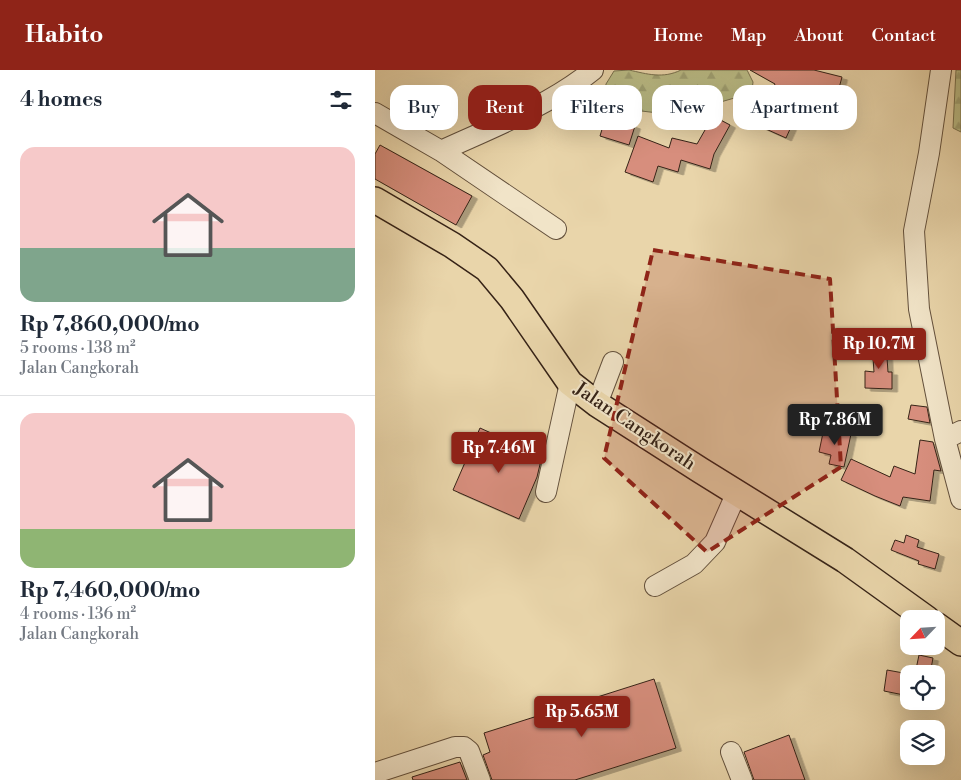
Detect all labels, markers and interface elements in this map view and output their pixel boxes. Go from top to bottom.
text: Habito [25,20,103,50]
text: Home [654,24,703,47]
text: Map [731,24,767,47]
text: About [795,24,844,47]
text: Contact [872,24,936,47]
chip: Buy [390,85,458,130]
chip: Rent [468,85,542,130]
chip: Filters [552,85,642,130]
chip: New [652,85,723,130]
chip: Apartment [733,85,857,130]
icon: filters [327,86,355,114]
text: 4 homes [20,87,102,113]
icon: home [143,180,233,270]
text: Rp 7,860,000/mo [20,312,200,338]
pin: Rp 10.7M [827,328,931,370]
text: Rp 10.7M [843,334,915,354]
text: 5 rooms · 138 m² [20,338,136,358]
text: Jalan Cangkorah [20,358,139,378]
street label: Jalan Cangkorah [569,376,700,475]
pin: Rp 7.86M [783,404,887,446]
text: Rp 7.86M [799,410,871,430]
pin: Rp 7.46M [447,432,551,474]
text: Rp 7.46M [462,438,536,458]
icon: home [143,445,233,535]
text: Rp 7,460,000/mo [20,578,200,604]
text: 4 rooms · 136 m² [20,604,136,624]
north arrow [900,610,945,655]
map controls [900,610,945,765]
text: Jalan Cangkorah [20,624,139,644]
button: locate [900,665,945,710]
pin: Rp 5.65M [530,696,634,738]
text: Rp 5.65M [545,702,619,722]
button: layers [900,720,945,765]

